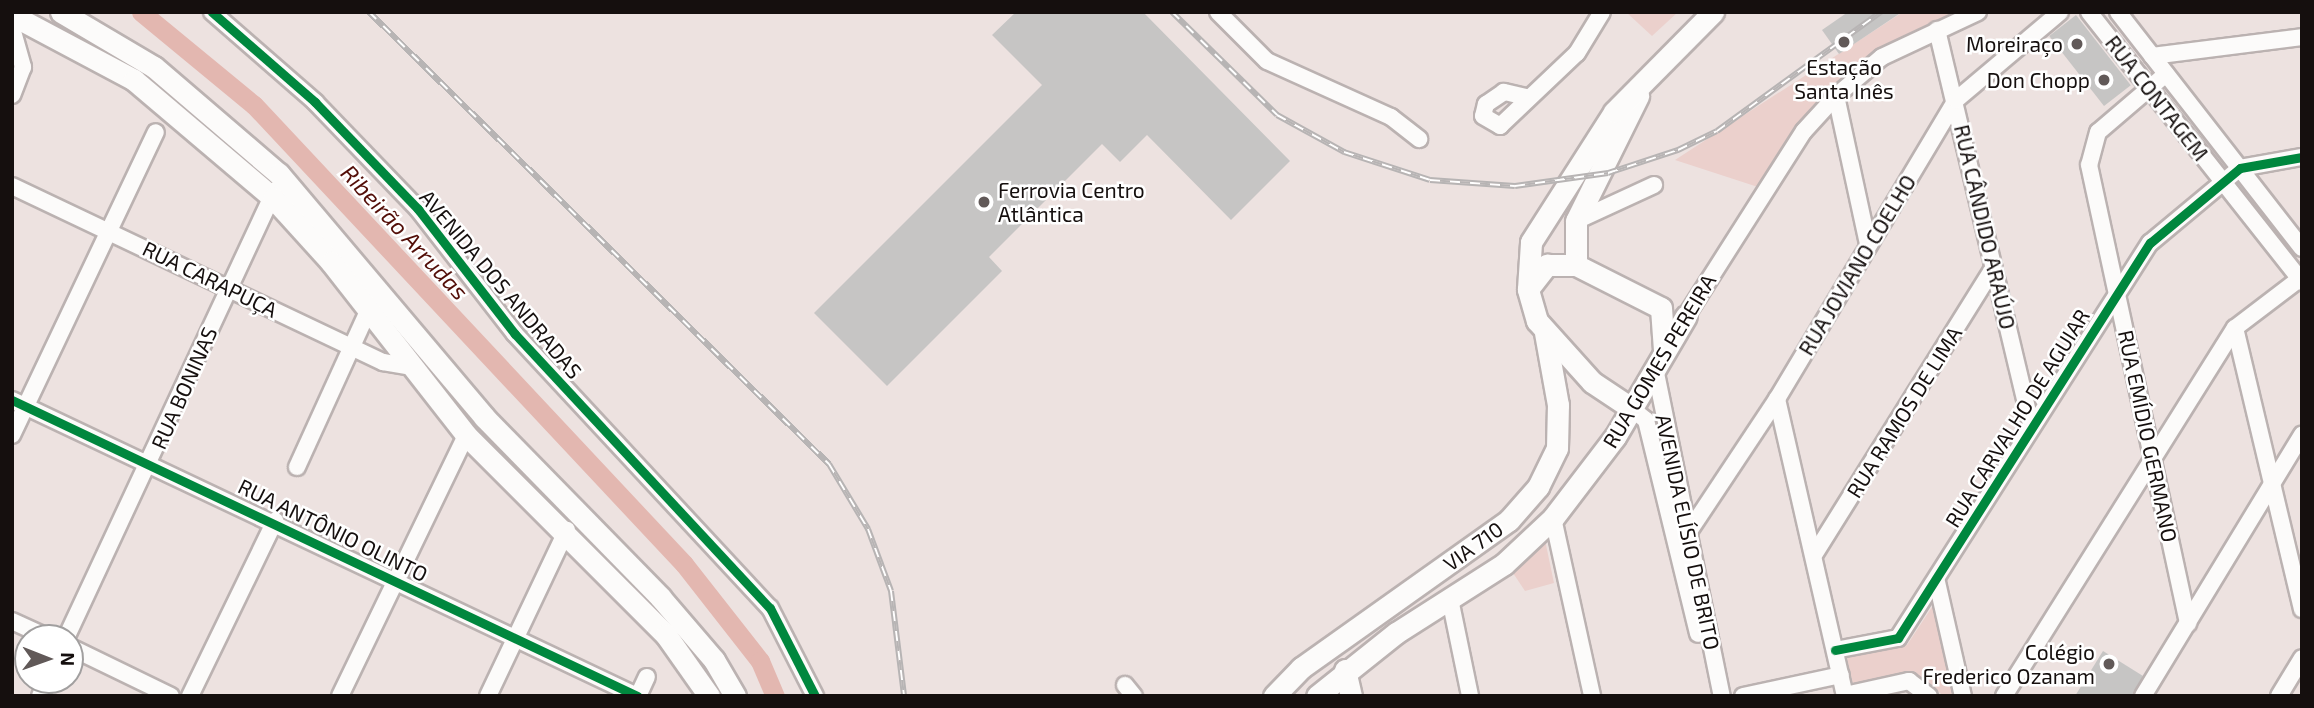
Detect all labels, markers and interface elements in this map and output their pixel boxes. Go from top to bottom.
street label: RUA CONTAGEM [2100,30,2214,166]
place label: Moreiraço [1966,31,2063,57]
marker: Estação Santa Inês [1834,32,1854,52]
marker: Moreiraço [2069,36,2085,52]
place label: Estação Santa Inês [1794,54,1894,104]
place label: Don Chopp [1987,67,2090,93]
marker: Don Chopp [2096,72,2112,88]
street label: RUA CÂNDIDO ARAÚJO [1949,122,2021,332]
water label: Ribeirão Arrudas [335,159,475,305]
street label: RUA JOVIANO COELHO [1793,170,1921,360]
place label: Ferrovia Centro Atlântica [998,177,1145,227]
street label: AVENIDA DOS ANDRADAS [414,184,588,384]
marker: Ferrovia Centro Atlântica [976,194,992,210]
street label: RUA CARAPUÇA [138,235,282,323]
street label: RUA GOMES PEREIRA [1597,269,1721,453]
street label: RUA CARVALHO DE AGUIAR [1939,304,2095,532]
street label: RUA RAMOS DE LIMA [1841,321,1967,503]
street label: RUA BONINAS [146,323,222,453]
street label: RUA EMÍDIO GERMANO [2113,327,2183,545]
street label: AVENIDA ELÍSIO DE BRITO [1651,412,1725,652]
street label: RUA ANTÔNIO OLINTO [234,473,432,587]
street label: VIA 710 [1438,516,1508,576]
north arrow [14,624,84,694]
place label: Colégio Frederico Ozanam [1923,639,2095,689]
text: N [57,652,80,666]
marker: Colégio Frederico Ozanam [2101,656,2117,672]

